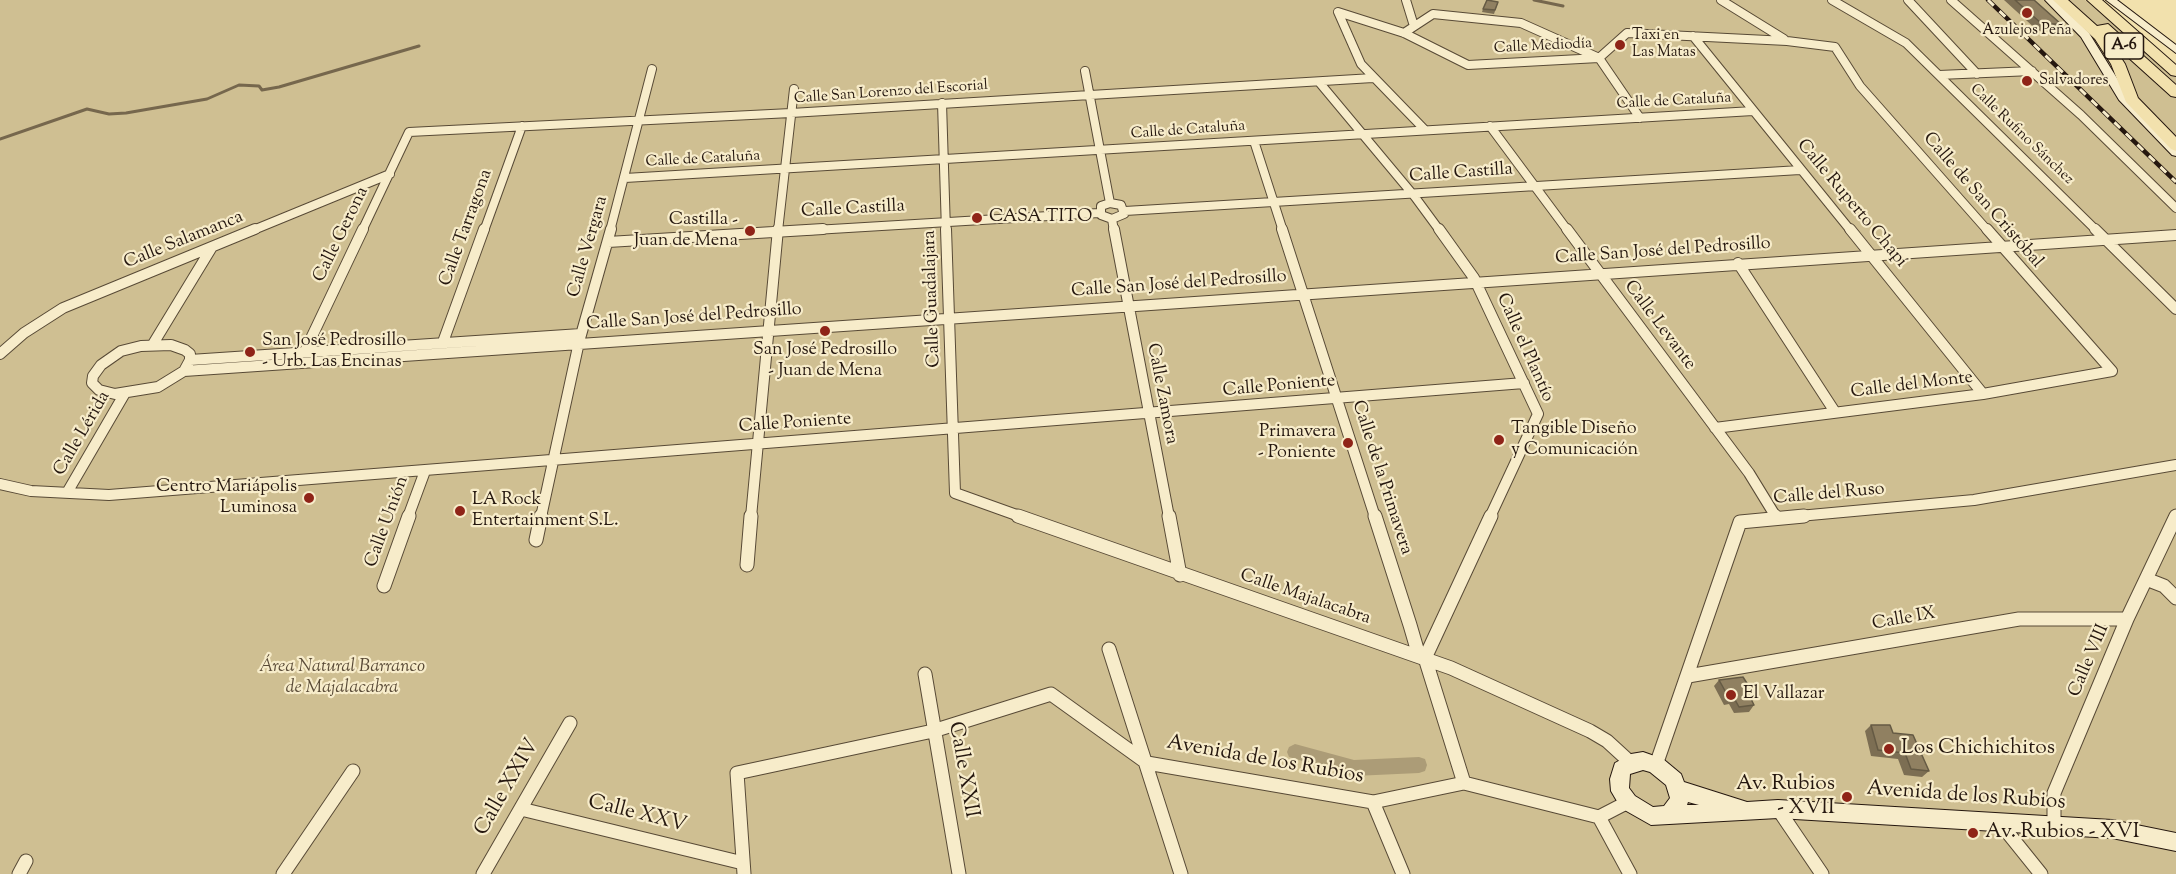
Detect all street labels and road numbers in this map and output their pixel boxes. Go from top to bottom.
road number: A-6 [2104,33,2144,59]
street label: Calle Mediodía [1493,35,1593,59]
street label: Calle San Lorenzo del Escorial [793,77,989,109]
street label: Calle Rufino Sánchez [1965,81,2077,189]
street label: Calle de Cataluña [1616,90,1732,114]
street label: Calle de Cataluña [1130,118,1246,144]
street label: Calle de San Cristóbal [1917,129,2047,273]
street label: Calle Ruperto Chapí [1791,136,1911,272]
street label: Calle de Cataluña [645,148,761,172]
street label: Calle Castilla [1408,160,1514,188]
street label: Calle Tarragona [436,167,498,289]
street label: Calle Gerona [310,184,374,286]
street label: Calle Vergara [564,194,614,300]
street label: Calle Castilla [801,196,905,224]
street label: Calle Salamanca [121,207,247,275]
street label: Calle Guadalajara [920,230,946,368]
street label: Calle San José del Pedrosillo [1555,234,1771,270]
street label: Calle San José del Pedrosillo [1071,267,1287,303]
street label: Calle Levante [1618,277,1700,375]
street label: Calle el Plantío [1490,290,1558,406]
street label: Calle San José del Pedrosillo [586,300,802,336]
street label: Calle Zamora [1141,342,1181,446]
street label: Calle del Monte [1850,368,1974,404]
street label: Calle Poniente [1222,371,1336,403]
street label: Calle Lérida [50,388,116,480]
street label: Calle de la Primavera [1346,398,1416,558]
street label: Calle Poniente [738,409,852,439]
street label: Calle Unión [362,473,414,571]
street label: Calle del Ruso [1773,479,1885,511]
street label: Calle Majalacabra [1237,566,1373,630]
street label: Calle IX [1871,604,1937,636]
street label: Calle VIII [2065,621,2115,701]
street label: Calle XXII [941,720,983,820]
street label: Avenida de los Rubios [1165,731,1365,791]
street label: Calle XXIV [470,735,546,841]
street label: Avenida de los Rubios [1866,777,2066,817]
street label: Calle XXV [585,791,689,839]

